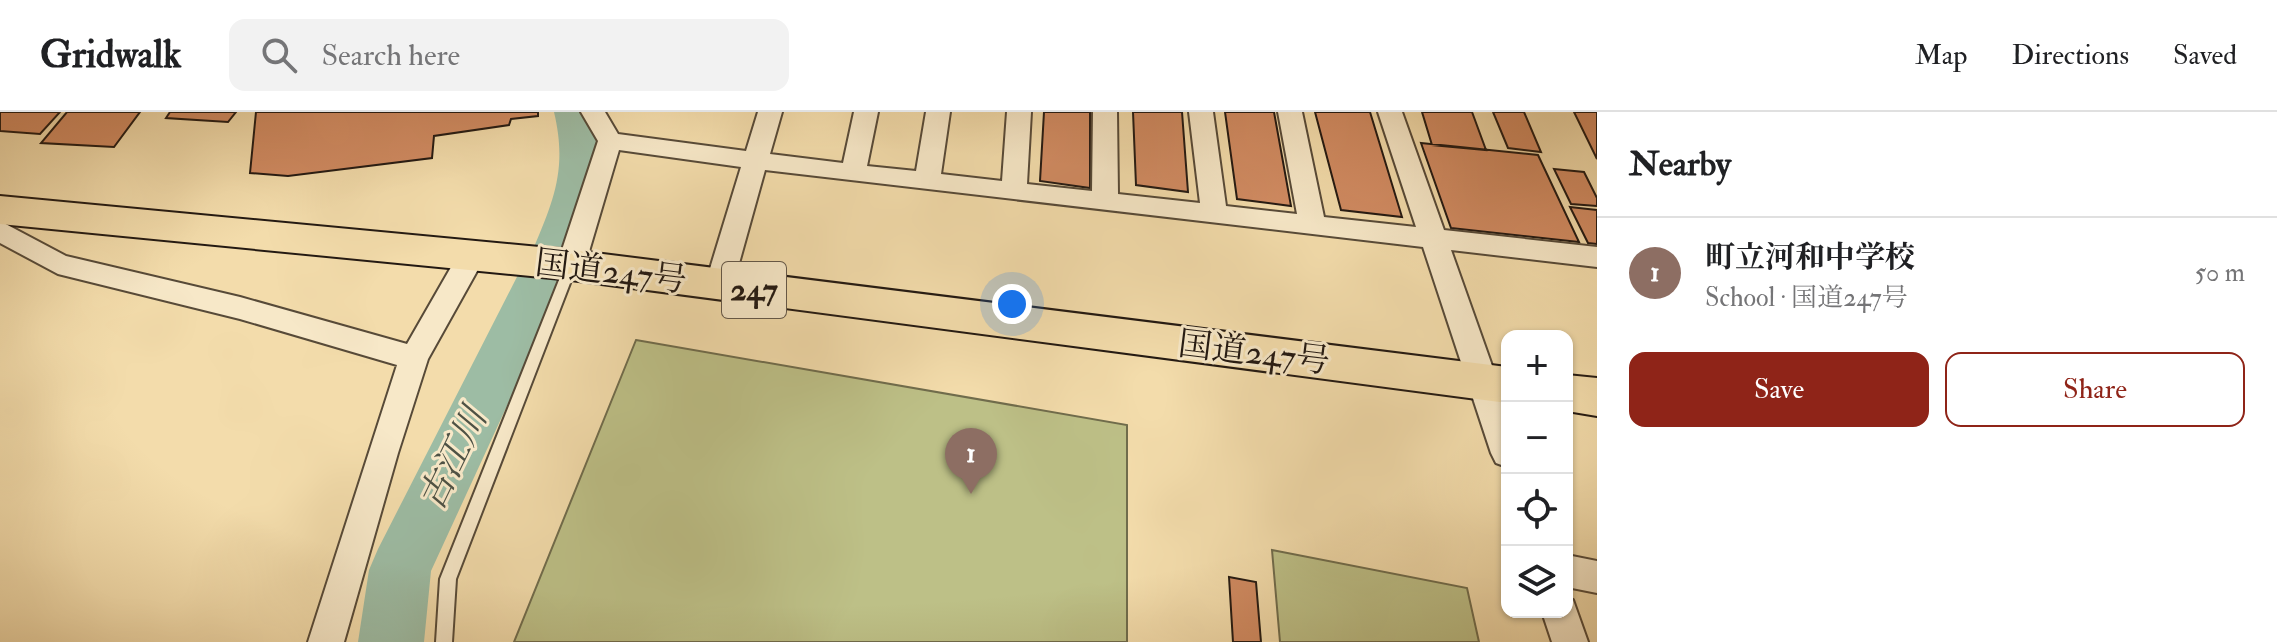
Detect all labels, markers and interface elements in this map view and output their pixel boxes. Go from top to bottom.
search box [229,19,789,91]
text: Gridwalk [40,31,181,79]
icon: search [257,33,301,77]
text: Search here [321,37,460,74]
text: Map [1915,38,1968,73]
text: Directions [2012,38,2129,73]
text: Saved [2173,38,2237,73]
text: Nearby [1629,143,1731,186]
text: 町立河和中学校 [1705,239,1915,276]
street label: 国道247号 [533,241,689,303]
text: 1 [1650,257,1660,289]
text: 50 m [2195,257,2245,289]
road number: 247 [722,262,786,318]
text: School · 国道247号 [1705,282,1908,314]
your location [992,284,1032,324]
street label: 国道247号 [1176,322,1332,384]
map controls [1501,330,1573,618]
button: + [1501,330,1573,402]
button: Save [1629,352,1929,427]
button: Share [1945,352,2245,427]
water label: 古江川 [409,397,499,517]
button: − [1501,402,1573,474]
pin: 1 [945,428,997,494]
button: locate [1501,474,1573,546]
button: layers [1501,546,1573,618]

